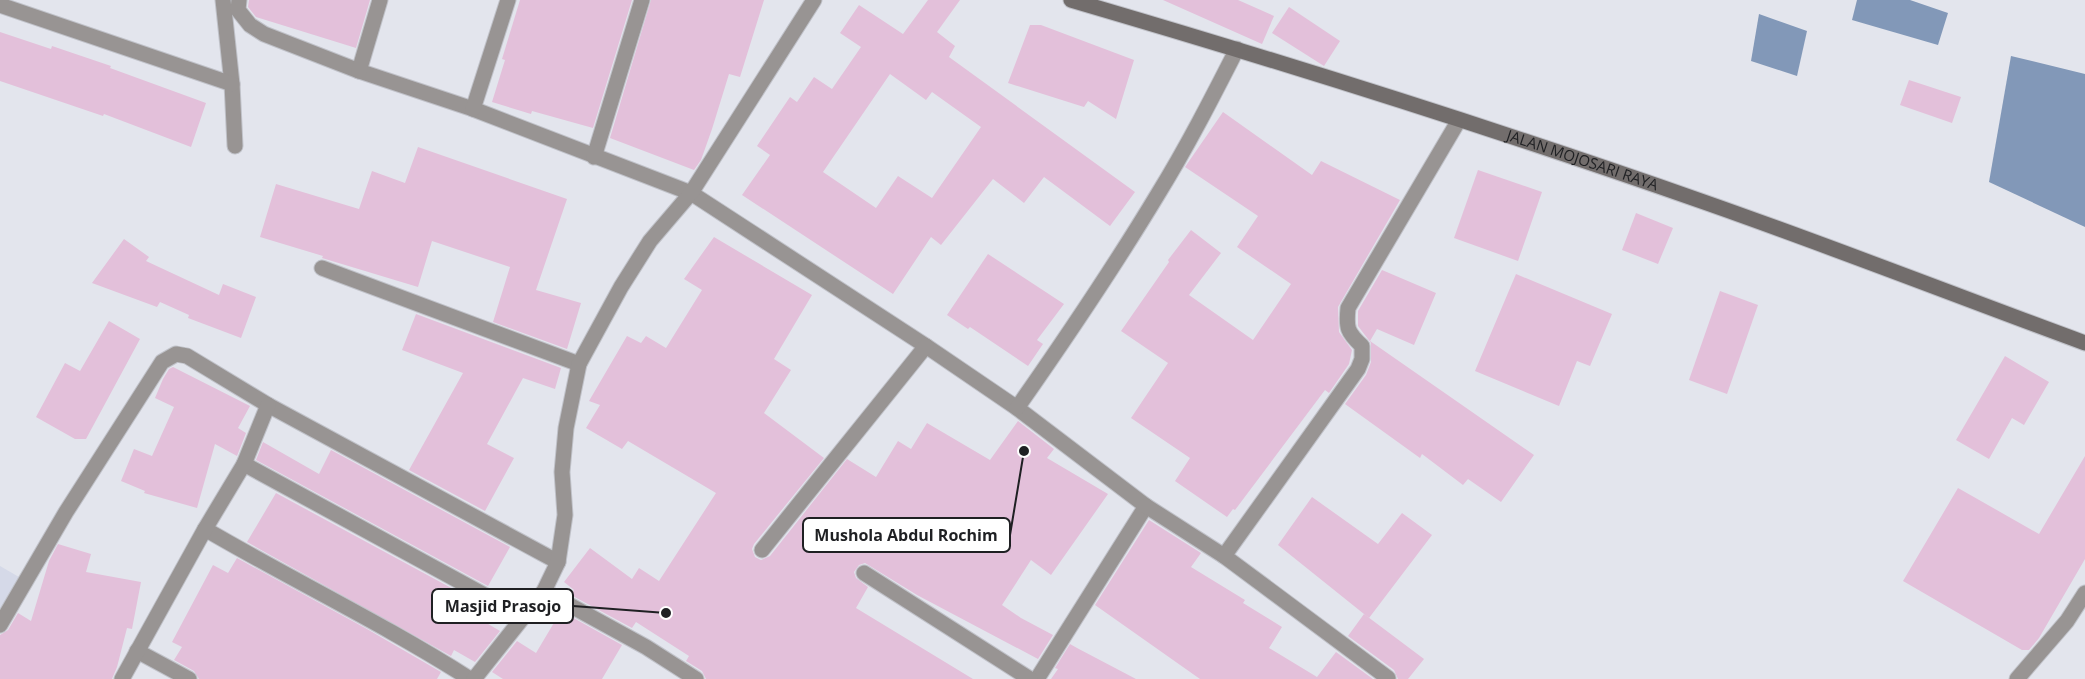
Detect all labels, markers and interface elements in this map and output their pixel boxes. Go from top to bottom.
street label: JALAN MOJOSARI RAYA [1502,124,1662,195]
callout: Mushola Abdul Rochim [803,518,1010,552]
text: Mushola Abdul Rochim [814,524,998,546]
callout: Masjid Prasojo [432,589,573,623]
text: Masjid Prasojo [445,595,561,617]

